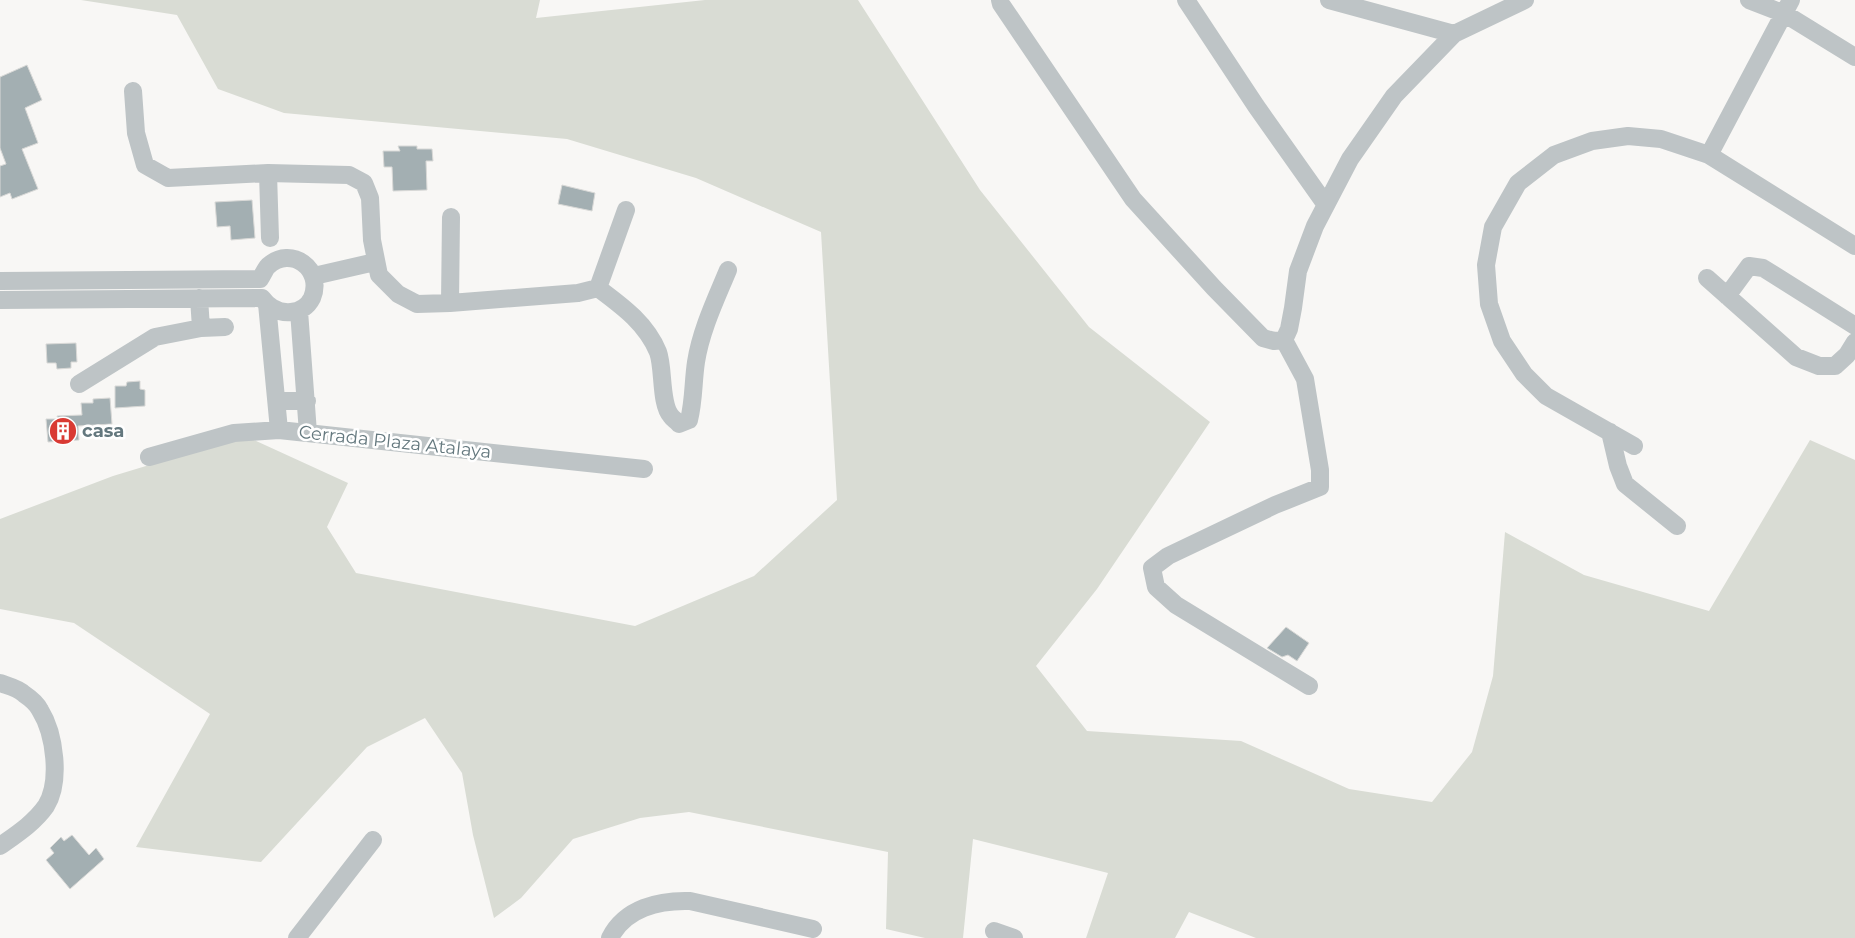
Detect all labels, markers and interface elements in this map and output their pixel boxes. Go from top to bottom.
building icon: casa [48,416,78,446]
place label: casa [82,420,124,442]
street label: Cerrada Plaza Atalaya [298,421,492,463]

